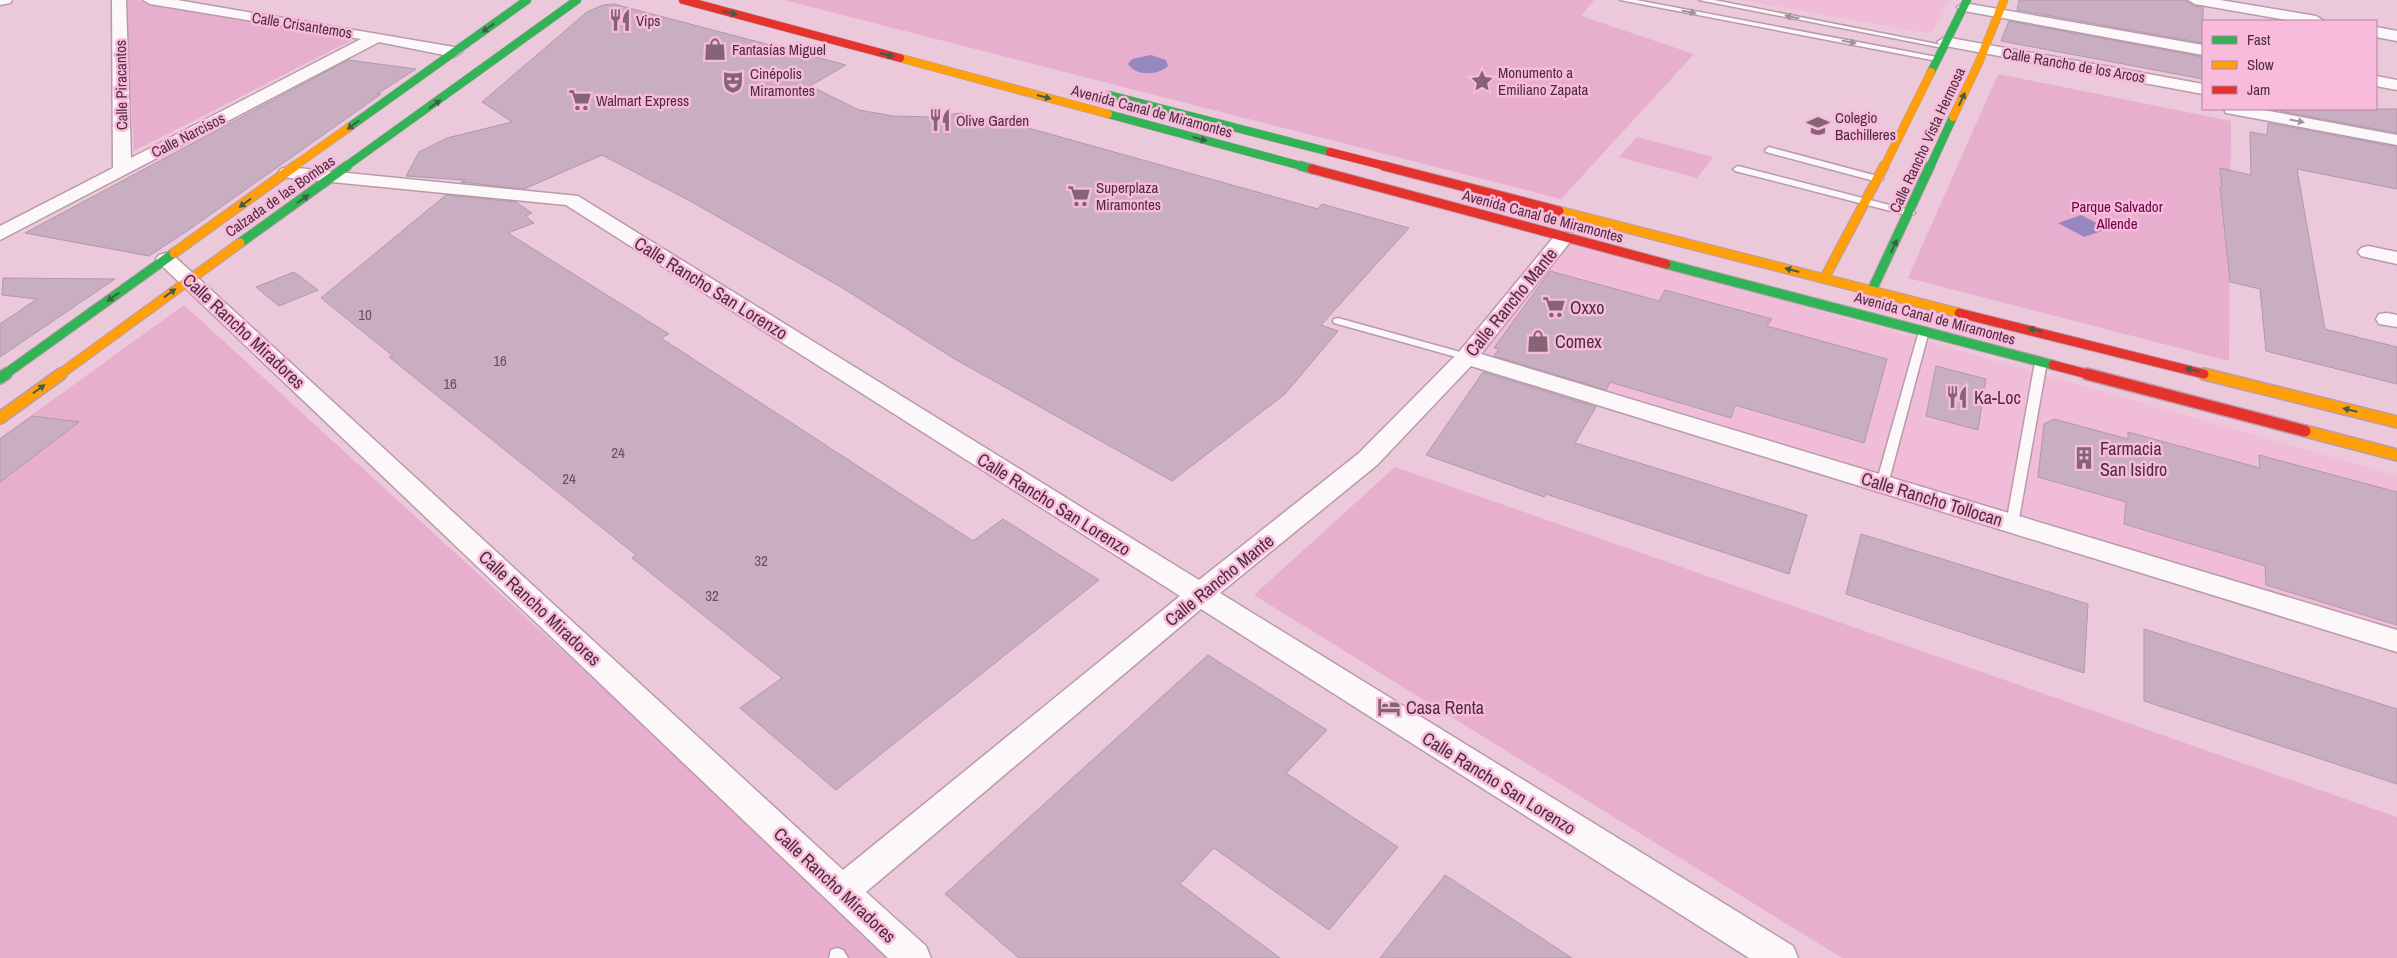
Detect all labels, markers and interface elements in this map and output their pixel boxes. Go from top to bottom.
street label: Calle Crisantemos [250,7,354,43]
restaurant icon: Vips [607,7,633,33]
one-way arrow [722,9,737,17]
one-way arrow [1682,9,1698,17]
place label: Vips [636,10,660,31]
one-way arrow [1785,13,1800,21]
legend [2202,20,2377,110]
one-way arrow [481,23,494,33]
text: Fast [2247,29,2271,50]
shop icon: Fantasías Miguel [702,36,728,62]
place label: Fantasías Miguel [732,39,826,60]
one-way arrow [1841,39,1857,47]
street label: Calle Piracantos [110,40,132,130]
street label: Calle Rancho de los Arcos [2001,42,2147,88]
one-way arrow [879,51,894,59]
text: Slow [2247,54,2274,75]
place label: Monumento a Emiliano Zapata [1498,62,1588,100]
place label: Cinépolis Miramontes [750,63,815,101]
street label: Calle Rancho Vista Hermosa [1884,64,1970,216]
place icon: Monumento a Emiliano Zapata [1469,68,1495,94]
theatre icon: Cinépolis Miramontes [720,69,746,95]
street label: Avenida Canal de Miramontes [1068,79,1235,143]
text: Jam [2247,79,2270,100]
supermarket icon: Walmart Express [567,87,593,113]
place label: Walmart Express [596,90,689,111]
one-way arrow [1958,92,1966,106]
one-way arrow [1036,94,1051,102]
one-way arrow [428,99,442,109]
street label: Calle Narcisos [148,107,228,163]
restaurant icon: Olive Garden [927,107,953,133]
place label: Colegio Bachilleres [1835,107,1896,145]
place label: Olive Garden [956,110,1029,131]
school or university icon: Colegio Bachilleres [1805,113,1831,139]
one-way arrow [2289,118,2305,126]
one-way arrow [346,120,360,130]
one-way arrow [1193,136,1208,144]
street label: Calzada de las Bombas [221,150,339,242]
place label: Superplaza Miramontes [1096,177,1161,215]
supermarket icon: Superplaza Miramontes [1066,183,1092,209]
street label: Avenida Canal de Miramontes [1459,184,1626,248]
one-way arrow [296,194,310,204]
park label: Parque Salvador Allende [2071,196,2163,234]
one-way arrow [238,198,252,208]
street label: Calle Rancho San Lorenzo [630,231,792,345]
one-way arrow [1890,239,1898,253]
street label: Calle Rancho Mante [1459,242,1563,362]
one-way arrow [1784,266,1799,274]
street label: Calle Rancho Miradores [177,268,311,394]
street label: Avenida Canal de Miramontes [1851,286,2018,350]
one-way arrow [163,287,176,298]
one-way arrow [106,292,120,302]
supermarket icon: Oxxo [1541,294,1567,320]
place label: Oxxo [1570,295,1604,320]
house number: 10 [358,304,372,325]
one-way arrow [2027,326,2042,334]
shop icon: Comex [1525,328,1551,354]
place label: Comex [1555,329,1602,354]
house number: 16 [493,350,507,371]
one-way arrow [2185,366,2200,374]
house number: 16 [443,373,457,394]
one-way arrow [32,384,46,394]
restaurant icon: Ka-Loc [1944,384,1970,410]
place label: Ka-Loc [1974,385,2021,410]
one-way arrow [2342,406,2357,414]
place label: Farmacia San Isidro [2100,436,2167,482]
house number: 24 [611,442,625,463]
building icon: Farmacia San Isidro [2071,445,2097,471]
street label: Calle Rancho San Lorenzo [973,447,1135,561]
street label: Calle Rancho Tollocan [1858,466,2006,532]
house number: 24 [562,468,576,489]
street label: Calle Rancho Mante [1159,528,1279,632]
street label: Calle Rancho Miradores [473,545,607,671]
house number: 32 [754,550,768,571]
house number: 32 [705,585,719,606]
hotel icon: Casa Renta [1376,694,1402,720]
place label: Casa Renta [1406,695,1484,720]
street label: Calle Rancho San Lorenzo [1418,726,1580,840]
street label: Calle Rancho Miradores [768,822,902,948]

